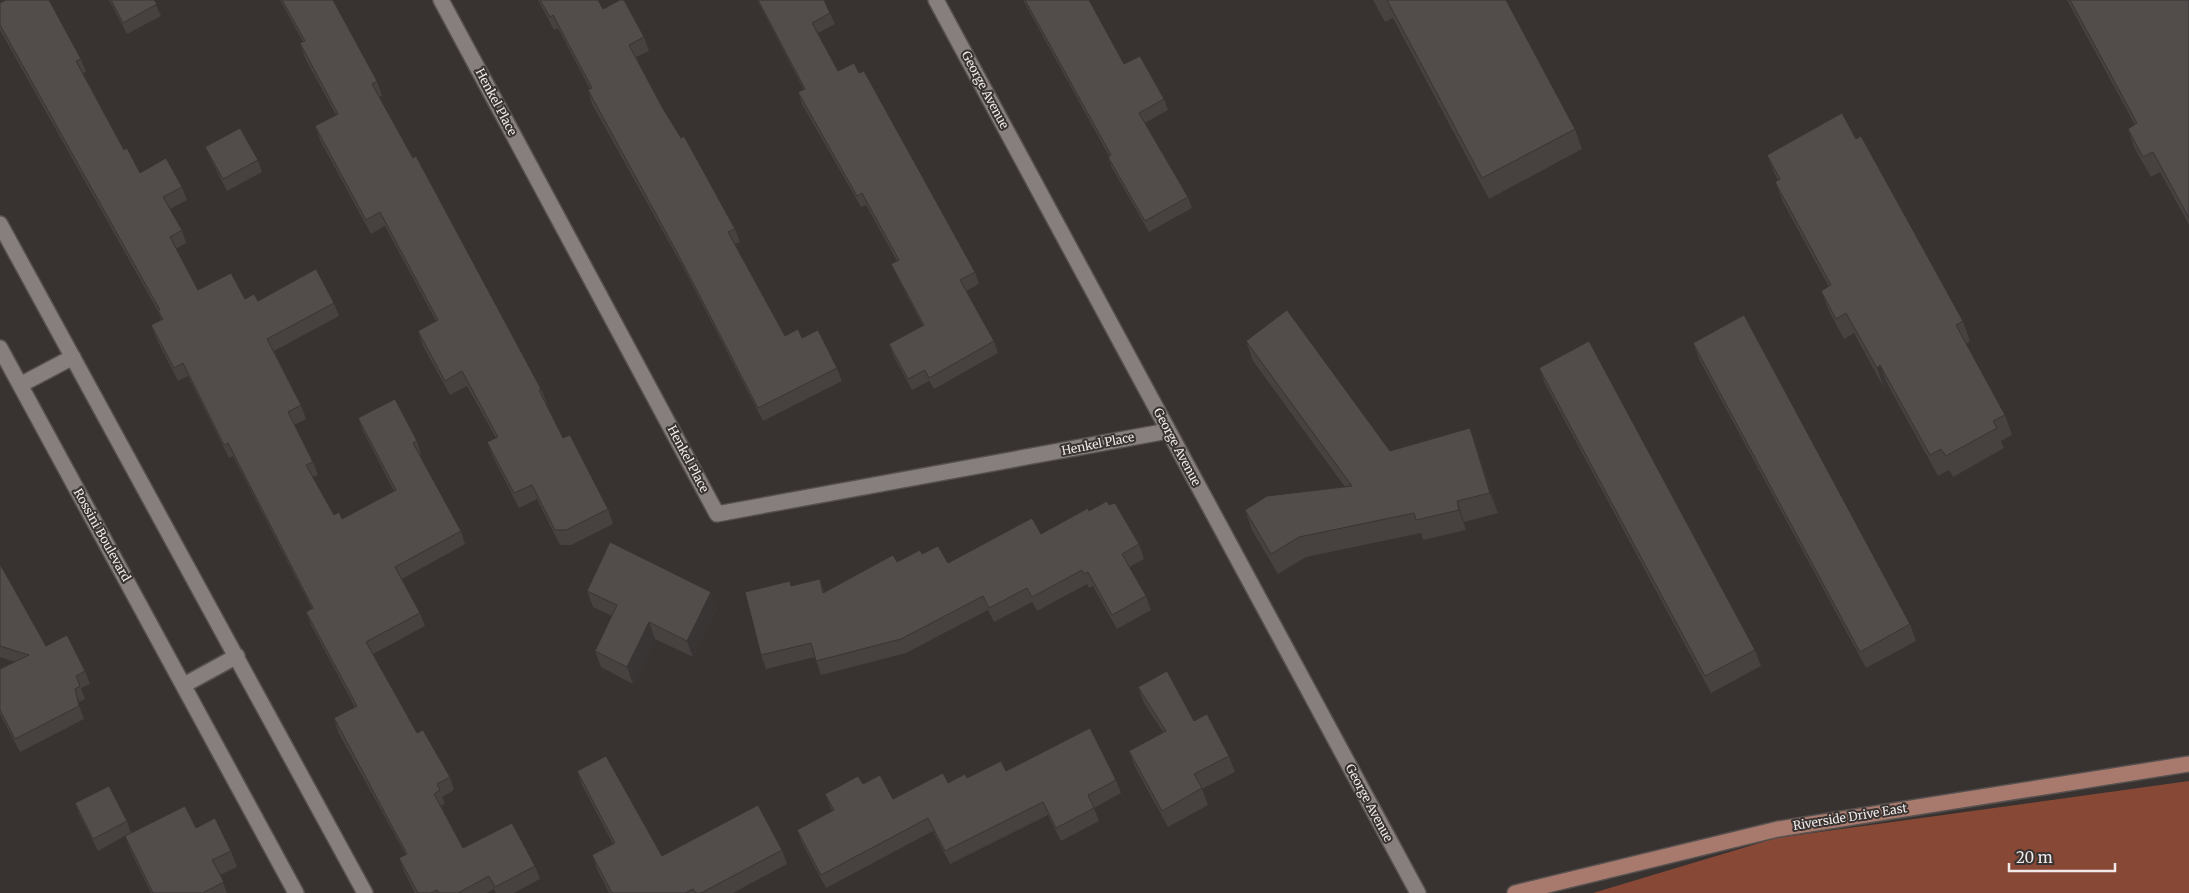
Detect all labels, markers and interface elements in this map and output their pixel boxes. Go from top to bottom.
street label: George Avenue [959,48,1012,131]
street label: Henkel Place [473,66,520,138]
street label: George Avenue [1151,405,1204,488]
street label: Henkel Place [665,423,712,495]
street label: Henkel Place [1060,429,1136,458]
street label: Rossini Boulevard [71,486,134,584]
street label: George Avenue [1343,761,1396,844]
street label: Riverside Drive East [1792,800,1908,833]
scale bar [2009,840,2115,872]
text: 20 m [2016,848,2053,867]

